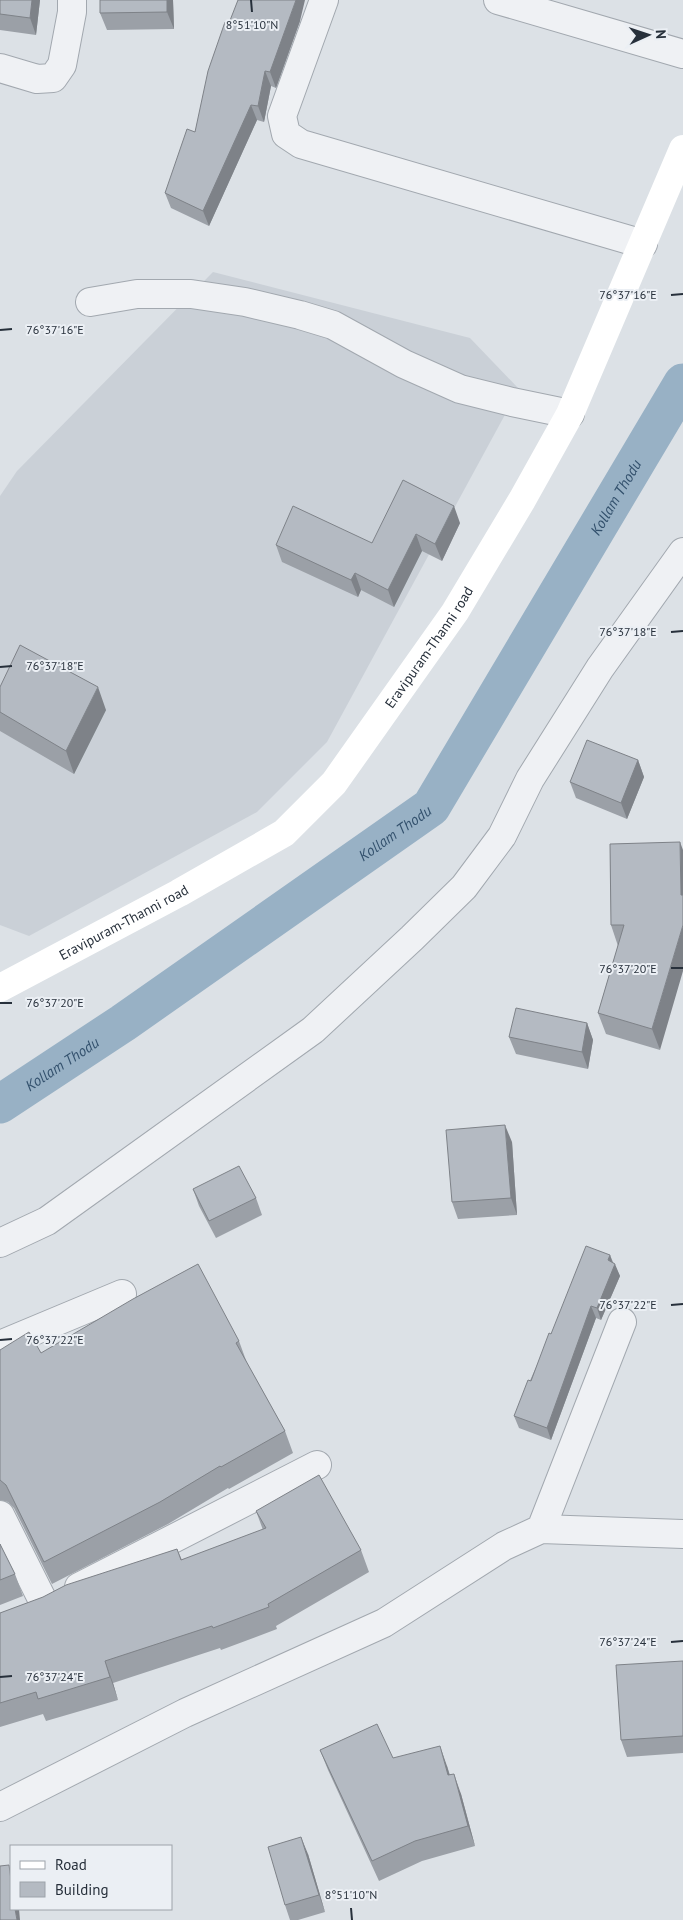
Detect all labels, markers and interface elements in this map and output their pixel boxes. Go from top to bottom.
north arrow [623,10,673,60]
text: 8°51'10"N [226,17,278,32]
text: N [652,29,670,39]
text: 76°37'16"E [599,287,657,302]
text: 76°37'16"E [26,322,84,337]
water label: Kollam Thodu [585,455,645,538]
street label: Eravipuram-Thanni road [381,583,477,712]
text: 76°37'18"E [599,624,657,639]
text: 76°37'18"E [26,658,84,673]
water label: Kollam Thodu [354,800,435,865]
street label: Eravipuram-Thanni road [56,881,192,964]
text: 76°37'20"E [599,961,657,976]
text: 76°37'20"E [26,995,84,1010]
water label: Kollam Thodu [21,1032,103,1095]
text: 76°37'22"E [599,1297,657,1312]
text: 76°37'22"E [26,1332,84,1347]
text: 76°37'24"E [599,1634,657,1649]
text: 76°37'24"E [26,1669,84,1684]
legend [10,1845,172,1910]
text: Road [55,1855,87,1874]
text: Building [55,1880,109,1899]
text: 8°51'10"N [325,1887,377,1902]

